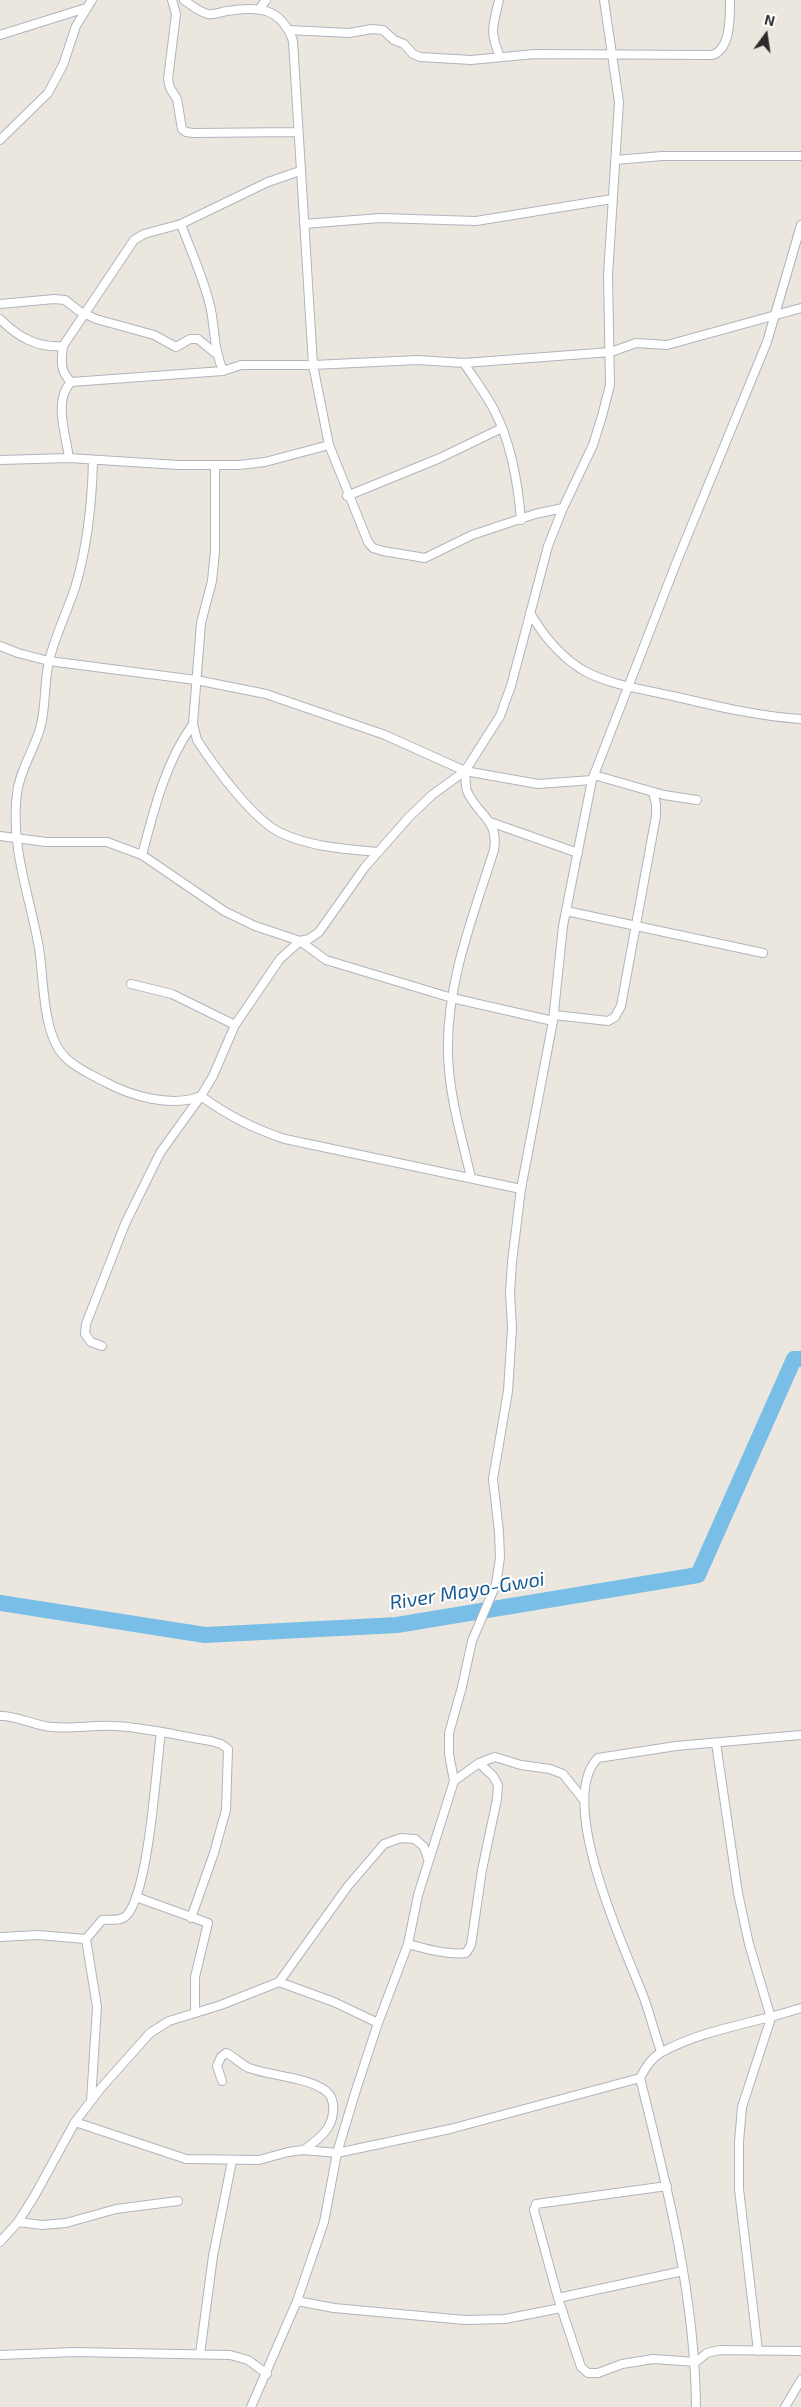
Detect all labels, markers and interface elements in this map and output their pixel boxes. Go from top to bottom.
north arrow [741,10,791,60]
text: N [763,10,777,29]
water label: River Mayo-Gwoi [388,1567,546,1615]

